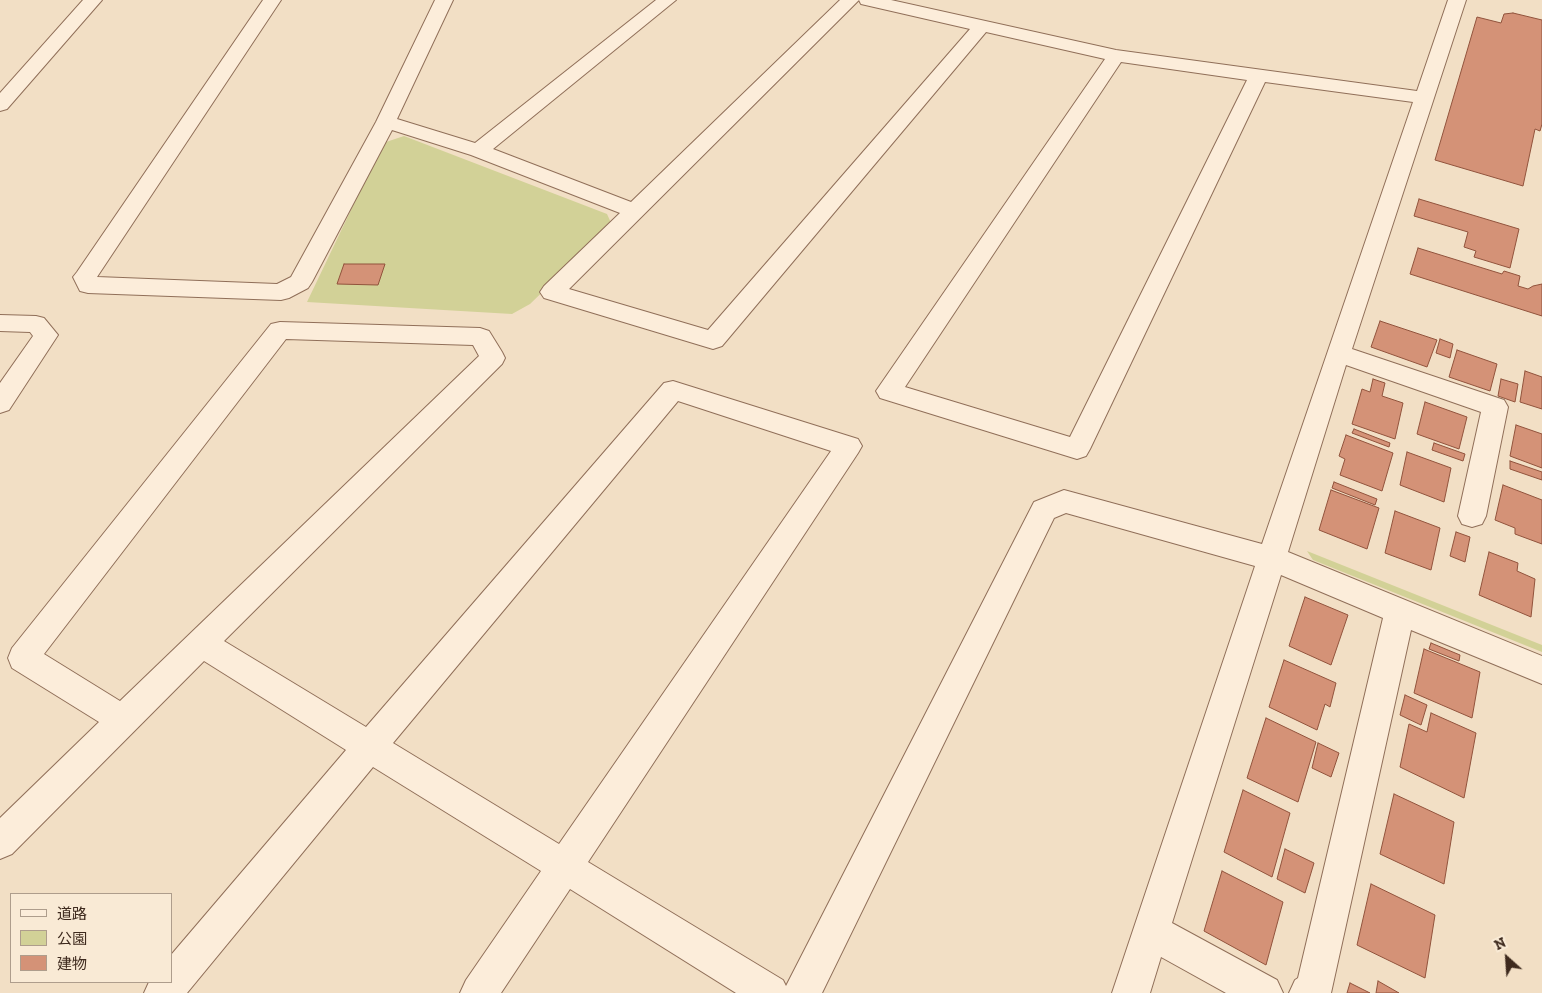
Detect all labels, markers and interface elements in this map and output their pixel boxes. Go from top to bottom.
legend [10,893,172,983]
text: 道路 [57,905,87,923]
text: 公園 [57,930,87,948]
north arrow [1482,933,1532,983]
text: N [1492,934,1509,954]
text: 建物 [57,955,87,973]

